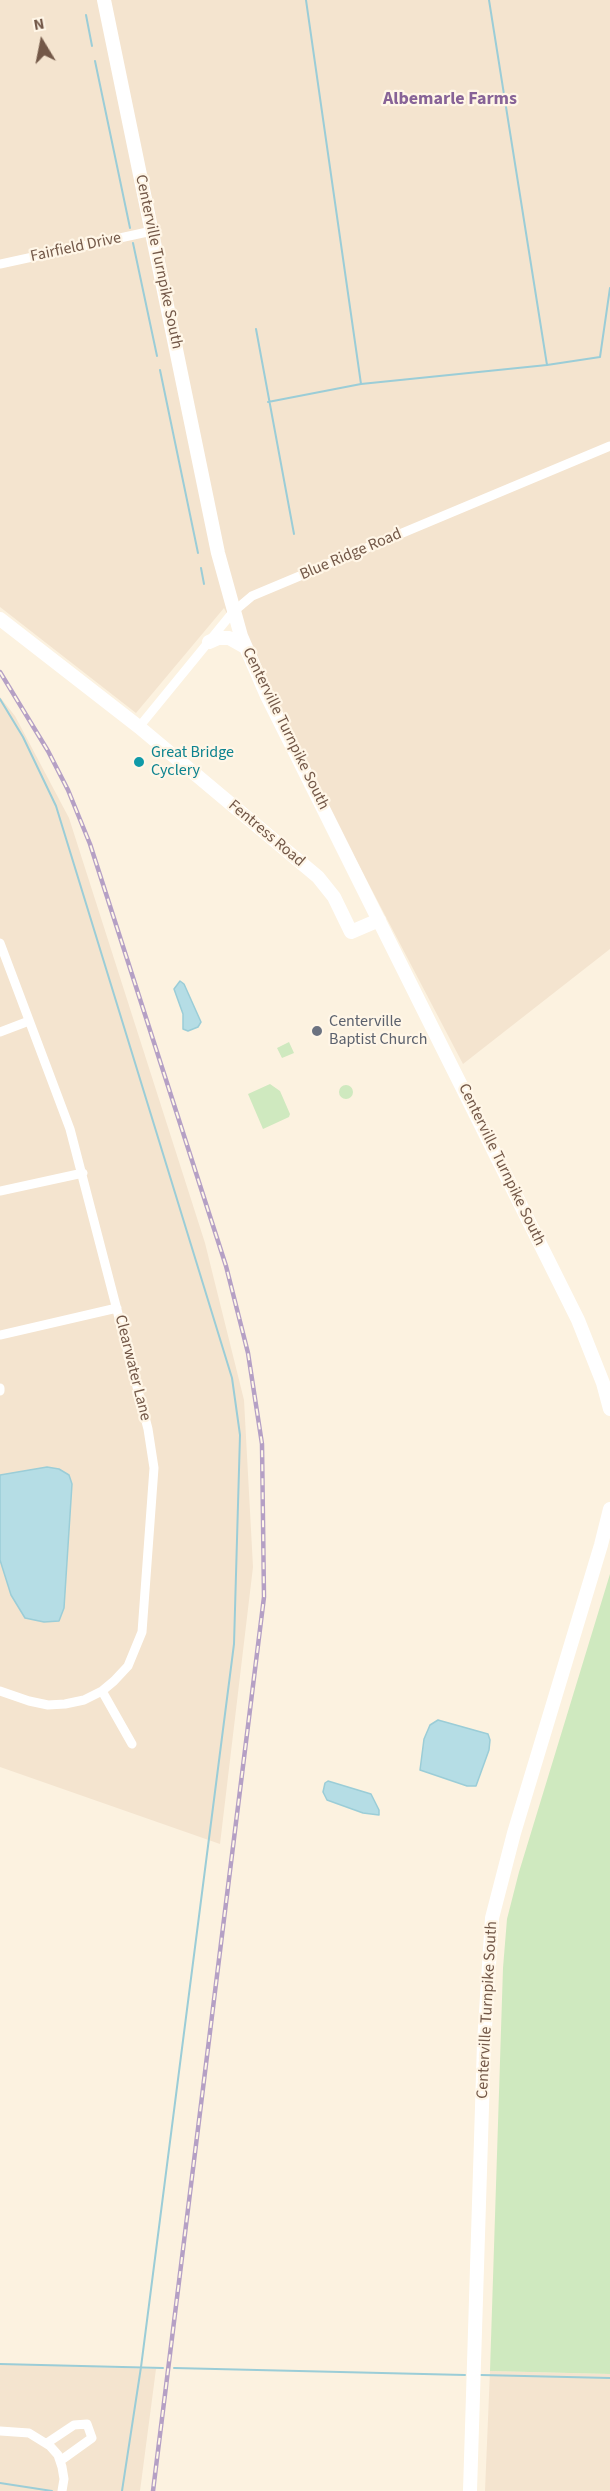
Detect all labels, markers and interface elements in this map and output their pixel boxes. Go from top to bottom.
north arrow [12,12,72,72]
text: N [32,13,46,36]
district label: Albemarle Farms [383,89,517,111]
street label: Centerville Turnpike South [130,173,186,351]
street label: Fairfield Drive [29,229,123,267]
street label: Blue Ridge Road [297,525,405,585]
street label: Centerville Turnpike South [237,645,333,813]
place label: Great Bridge Cyclery [151,743,234,781]
marker: Great Bridge Cyclery [132,755,146,769]
street label: Fentress Road [224,796,308,872]
place label: Centerville Baptist Church [329,1012,427,1050]
marker: Centerville Baptist Church [310,1024,324,1038]
street label: Centerville Turnpike South [453,1081,549,1249]
street label: Clearwater Lane [110,1313,154,1423]
street label: Centerville Turnpike South [474,1921,502,2099]

